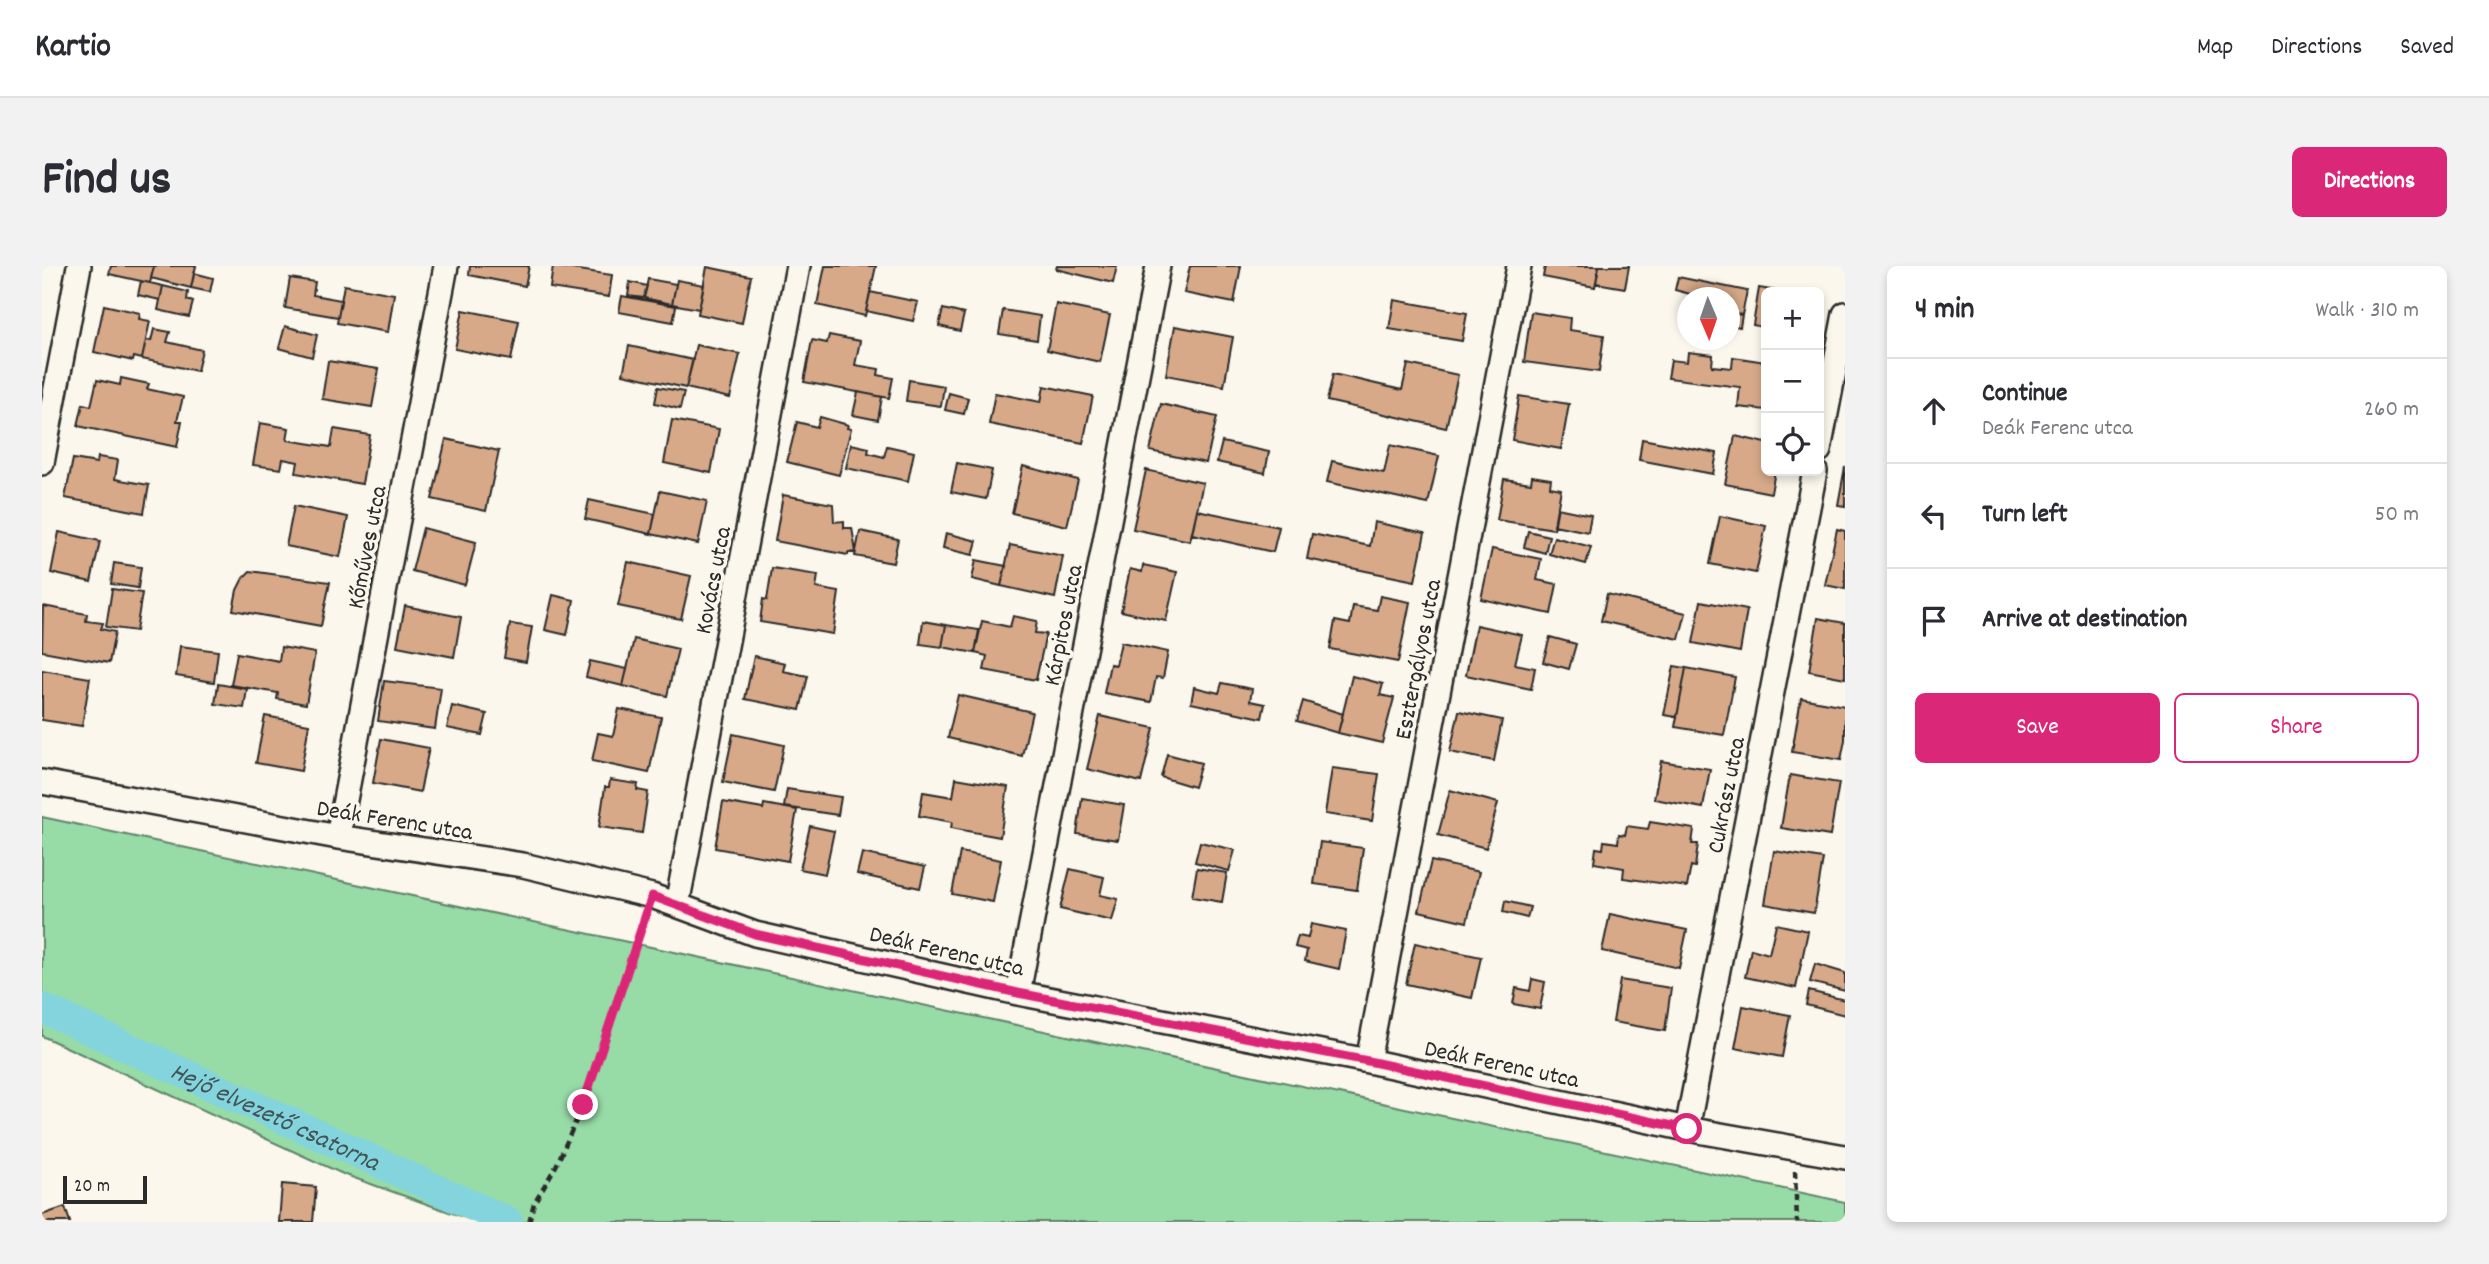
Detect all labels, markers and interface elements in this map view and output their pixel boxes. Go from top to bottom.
text: Kartio [35,25,111,72]
text: Map [2197,31,2233,65]
text: Directions [2271,31,2362,65]
text: Saved [2400,31,2454,65]
text: Find us [42,147,171,217]
button: Directions [2292,147,2447,217]
north arrow [1677,287,1740,350]
map controls [1761,287,1824,476]
button: + [1761,287,1824,350]
text: 4 min [1915,290,1974,333]
text: Walk · 310 m [2315,295,2419,328]
button: − [1761,350,1824,413]
text: Continue [1982,376,2067,413]
icon: ahead [1915,392,1953,430]
text: 260 m [2364,394,2419,427]
button: locate [1761,413,1824,476]
text: Deák Ferenc utca [1982,413,2133,446]
street label: Kőműves utca [340,482,398,612]
icon: left [1915,497,1953,535]
text: Turn left [1982,497,2068,534]
text: 50 m [2375,499,2419,532]
street label: Kovács utca [688,523,742,637]
street label: Kárpitos utca [1037,561,1093,689]
street label: Esztergályos utca [1388,576,1452,743]
icon: arrive [1915,602,1953,640]
text: Arrive at destination [1982,602,2187,639]
button: Save [1915,693,2160,763]
button: Share [2174,693,2419,763]
street label: Cukrász utca [1700,734,1756,857]
street label: Deák Ferenc utca [314,793,476,851]
street label: Deák Ferenc utca [866,919,1028,987]
street label: Deák Ferenc utca [1421,1033,1583,1099]
water label: Hejő elvezető csatorna [164,1054,386,1183]
route end [567,1089,598,1120]
route start [1671,1113,1702,1144]
scale bar [63,1173,147,1205]
text: 20 m [74,1174,110,1201]

